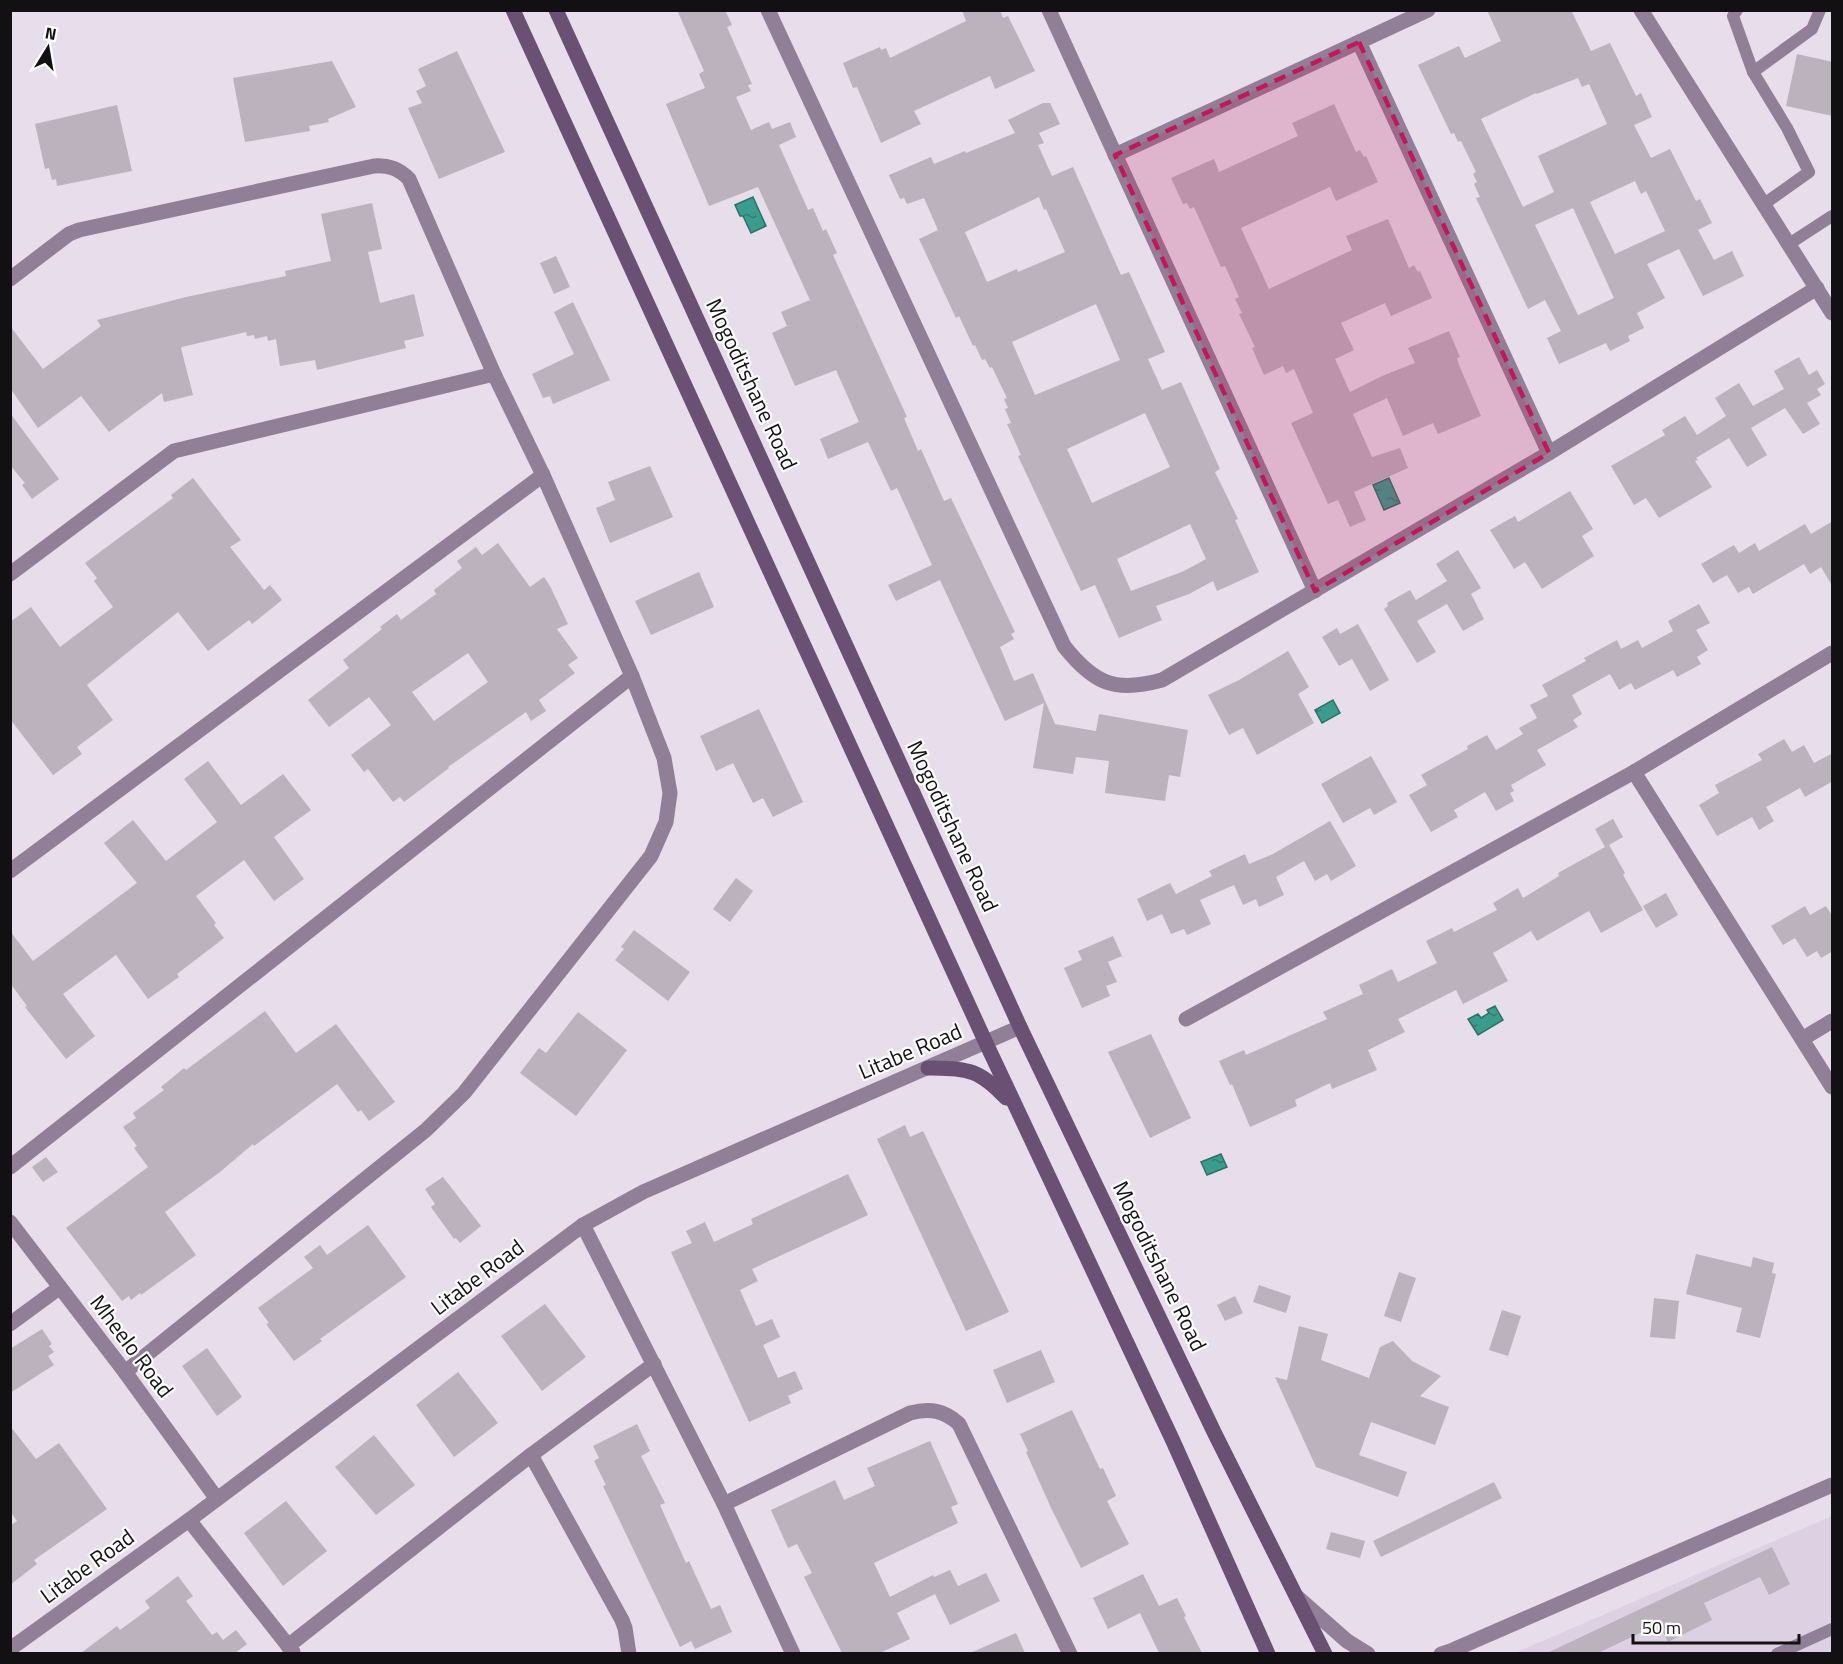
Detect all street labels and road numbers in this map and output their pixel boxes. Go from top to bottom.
street label: Mogoditshane Road [697,293,807,475]
street label: Mogoditshane Road [898,735,1008,917]
street label: Litabe Road [853,1014,967,1088]
street label: Mogoditshane Road [1104,1175,1216,1357]
street label: Litabe Road [423,1231,531,1323]
street label: Mheelo Road [82,1287,182,1405]
street label: Litabe Road [33,1520,141,1612]

